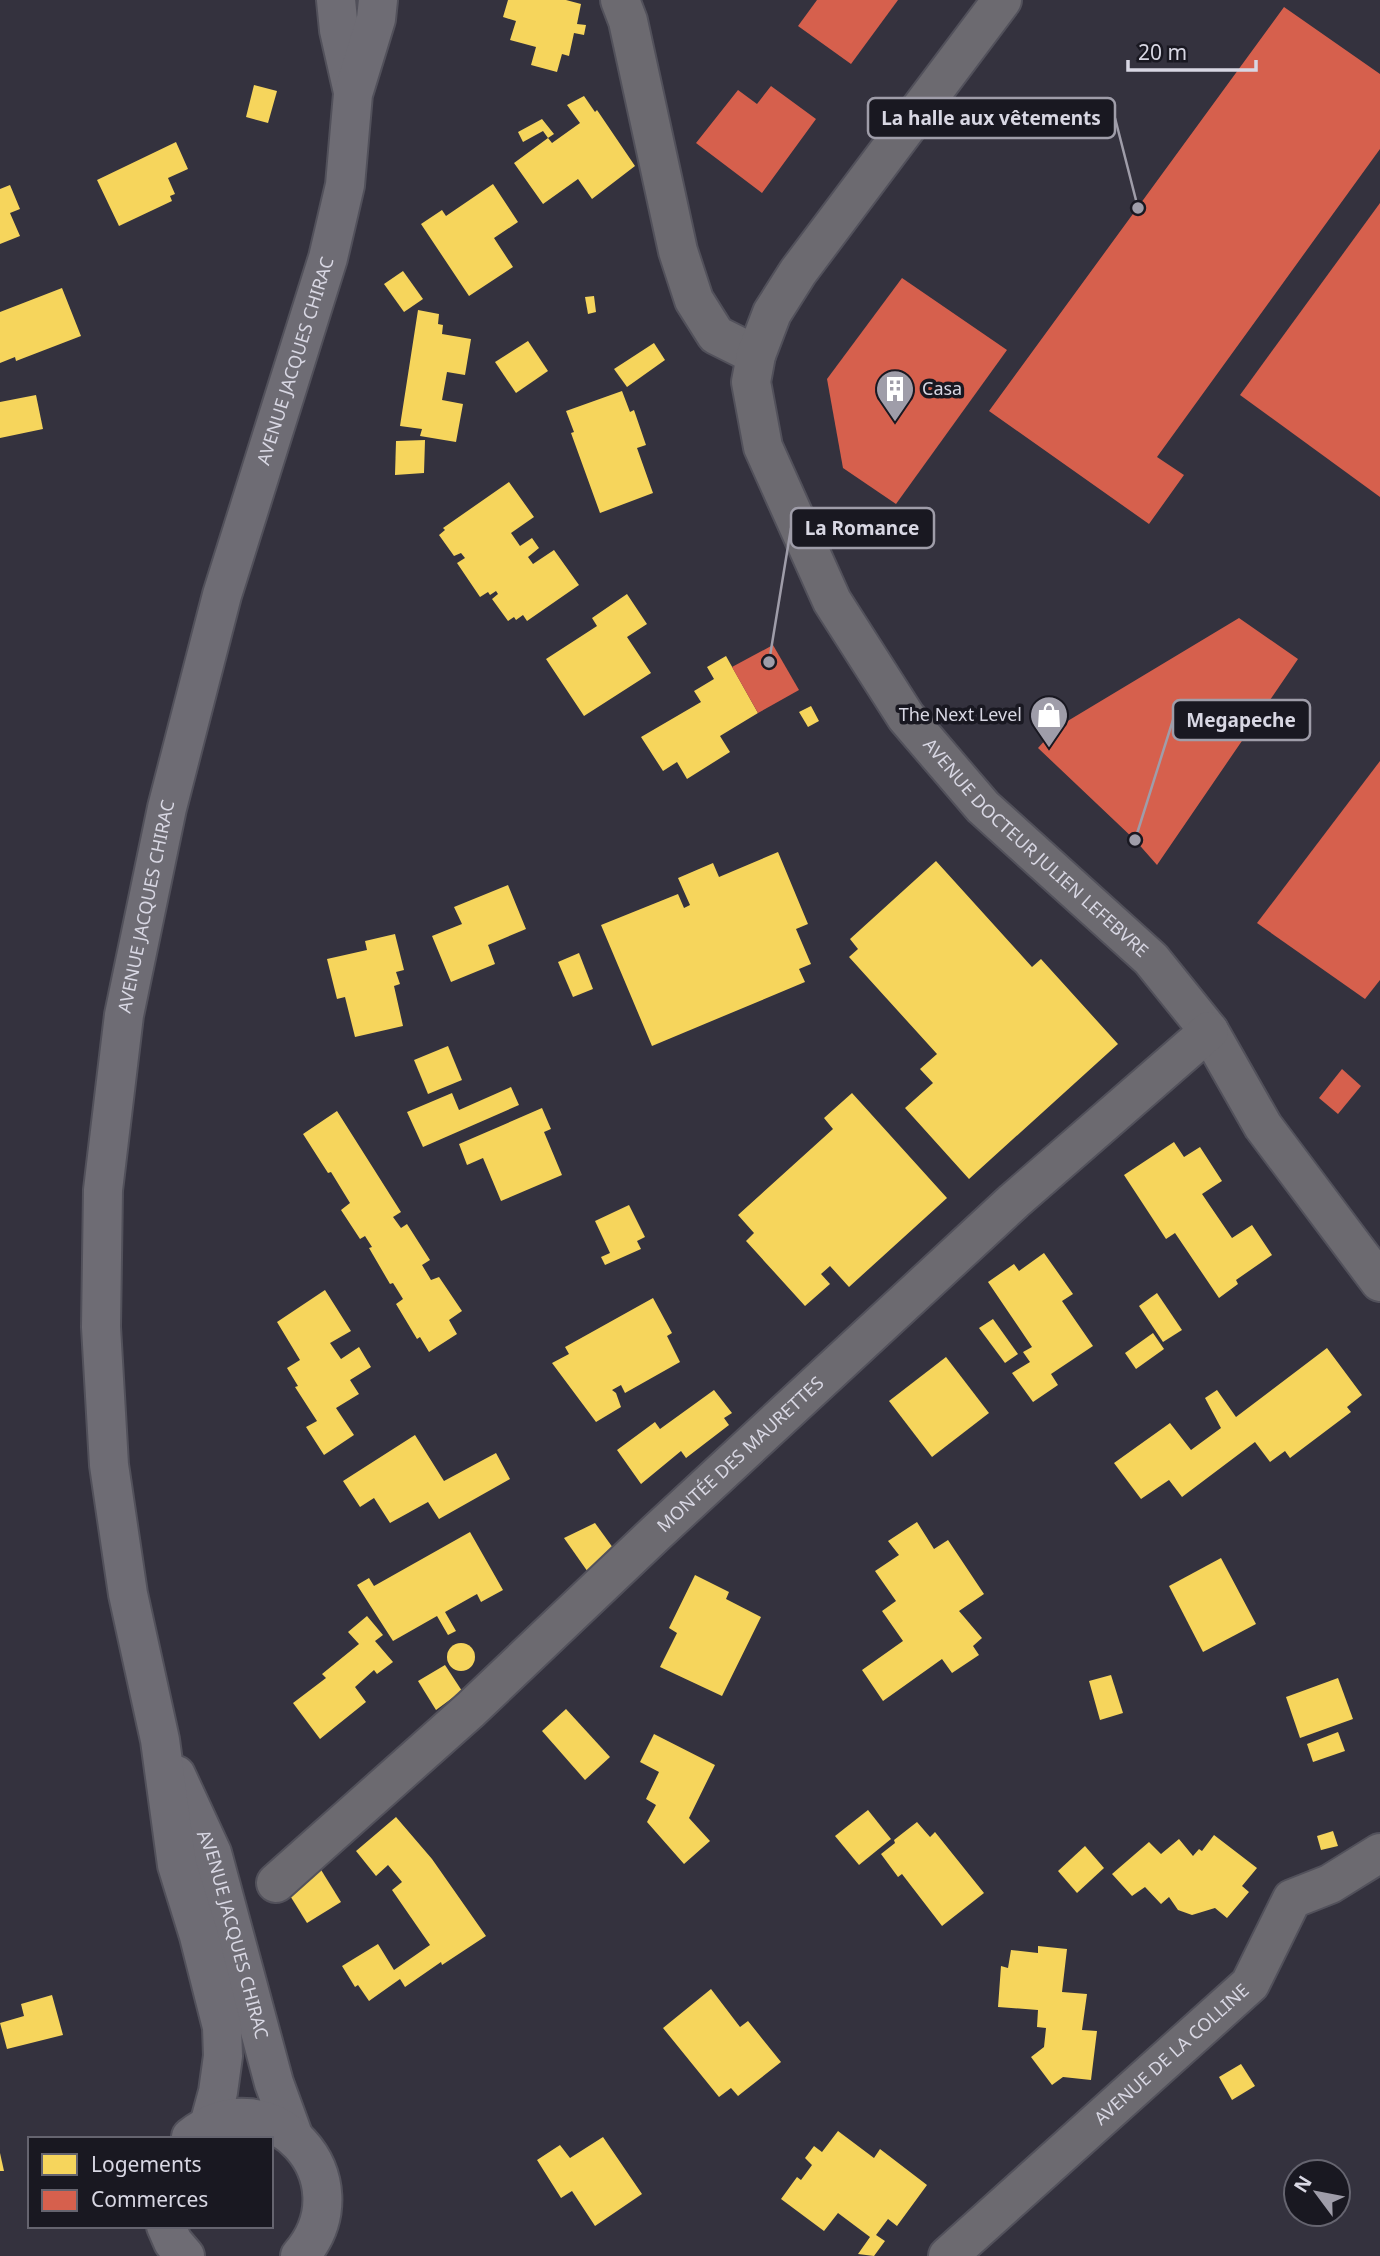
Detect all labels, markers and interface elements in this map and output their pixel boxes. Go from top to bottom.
scale bar [1128,28,1256,72]
text: 20 m [1138,38,1187,66]
callout: La halle aux vêtements [868,98,1115,138]
text: La halle aux vêtements [881,105,1101,131]
street label: AVENUE JACQUES CHIRAC [251,254,339,468]
building icon: Casa [874,368,916,423]
place label: Casa [922,376,962,400]
callout: La Romance [791,508,934,548]
text: La Romance [805,515,919,541]
shop icon: The Next Level [1028,694,1070,749]
callout: Megapeche [1173,700,1310,740]
place label: The Next Level [899,702,1022,726]
text: Megapeche [1186,707,1296,733]
street label: AVENUE DOCTEUR JULIEN LEFEBVRE [918,733,1154,962]
street label: AVENUE JACQUES CHIRAC [112,797,180,1015]
street label: MONTÉE DES MAURETTES [651,1371,828,1537]
street label: AVENUE JACQUES CHIRAC [192,1826,275,2042]
street label: AVENUE DE LA COLLINE [1088,1978,1253,2130]
legend [28,2137,273,2228]
text: Logements [91,2150,202,2178]
north arrow [1282,2158,1352,2228]
text: N [1287,2171,1318,2197]
text: Commerces [91,2185,208,2213]

